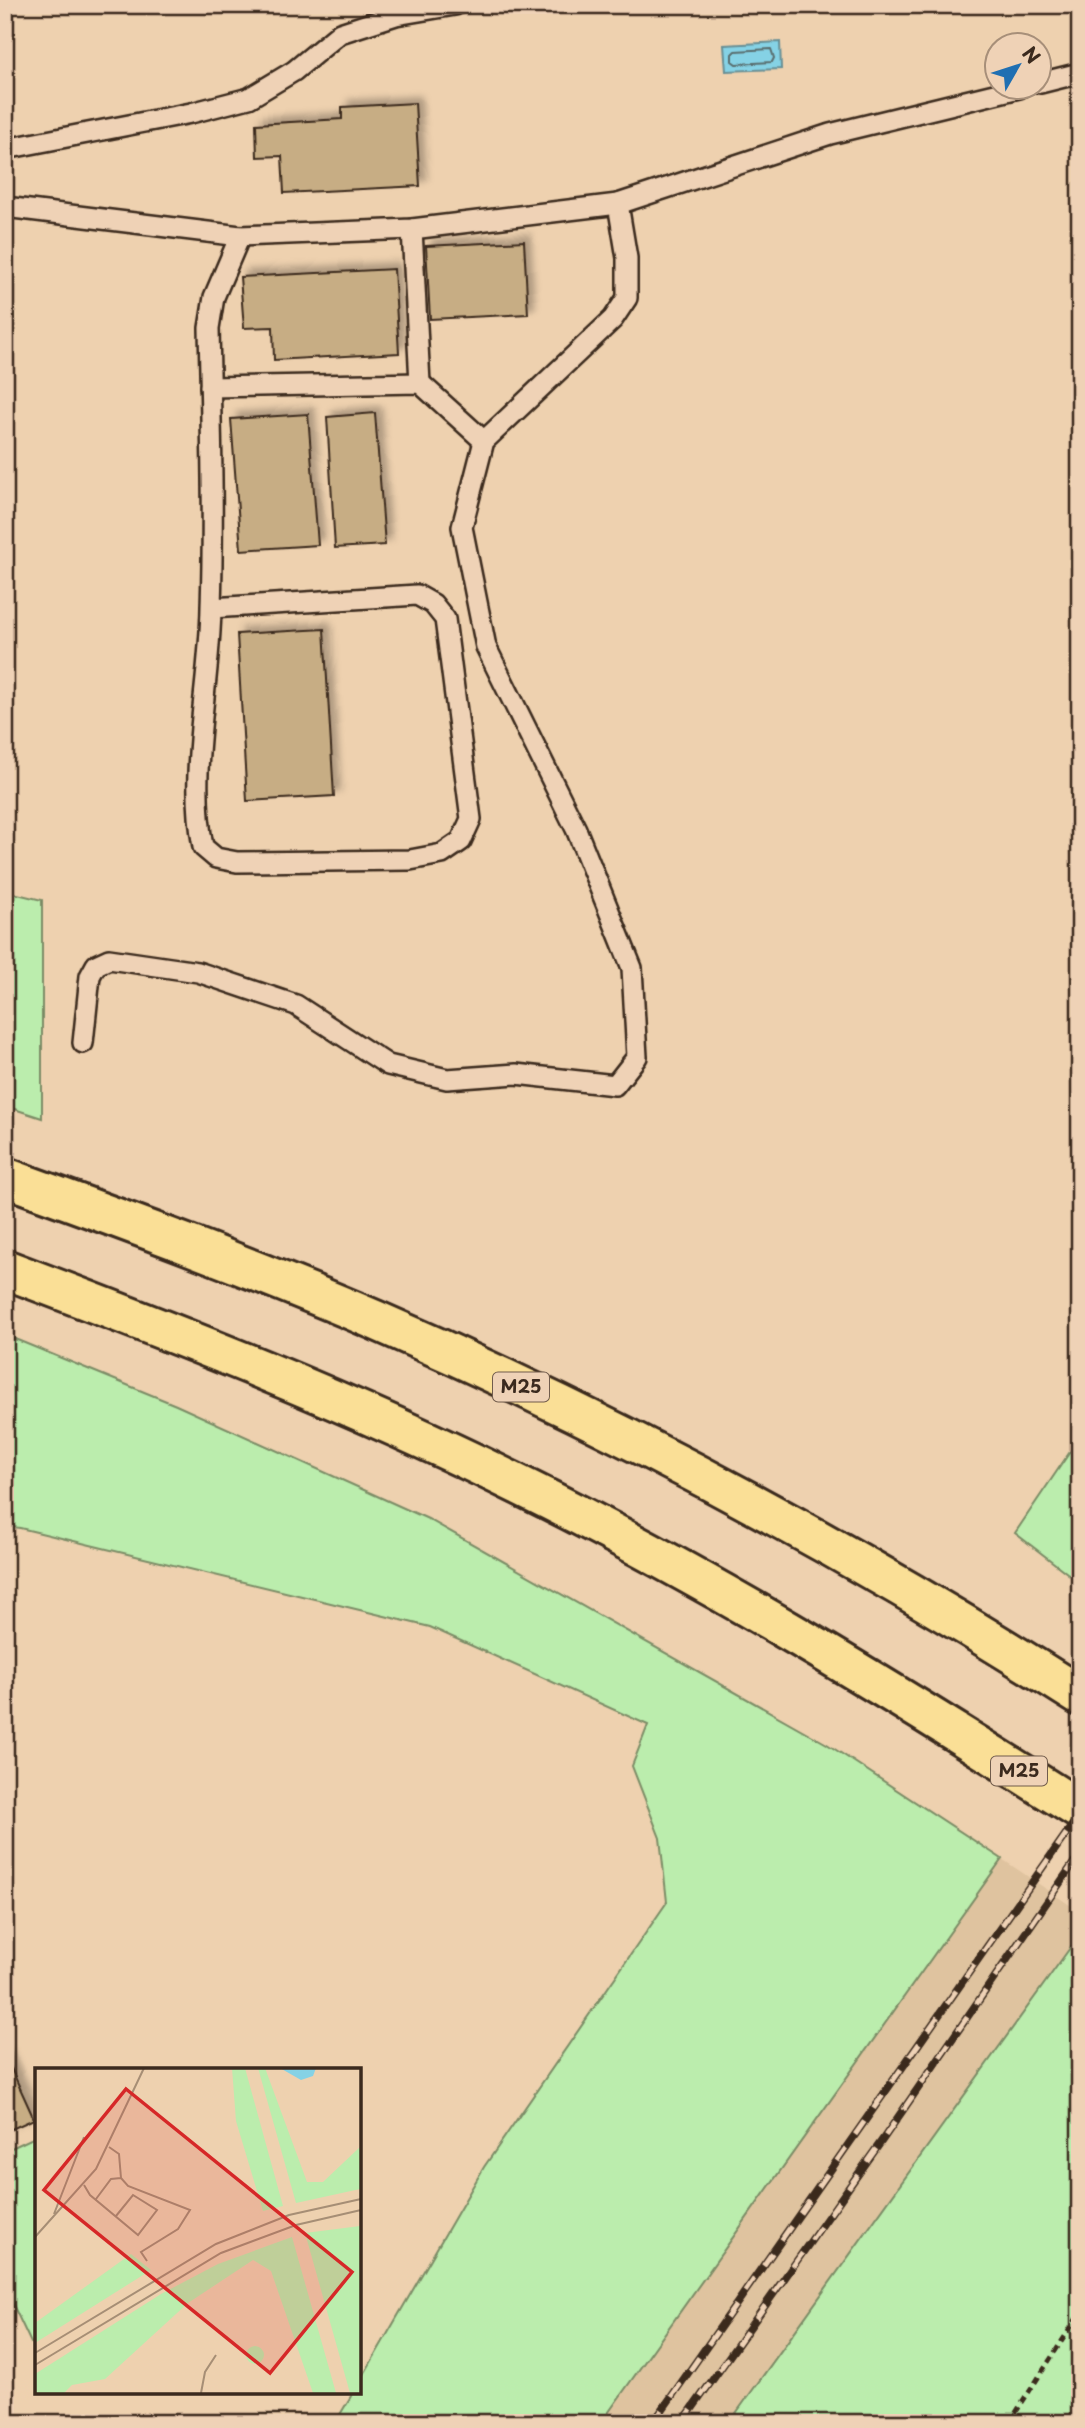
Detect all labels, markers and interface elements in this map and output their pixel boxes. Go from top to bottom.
north arrow [984,32,1054,102]
text: N [1016,40,1048,69]
road number: M25 [493,1372,549,1402]
road number: M25 [991,1756,1047,1786]
inset map [35,2068,360,2393]

